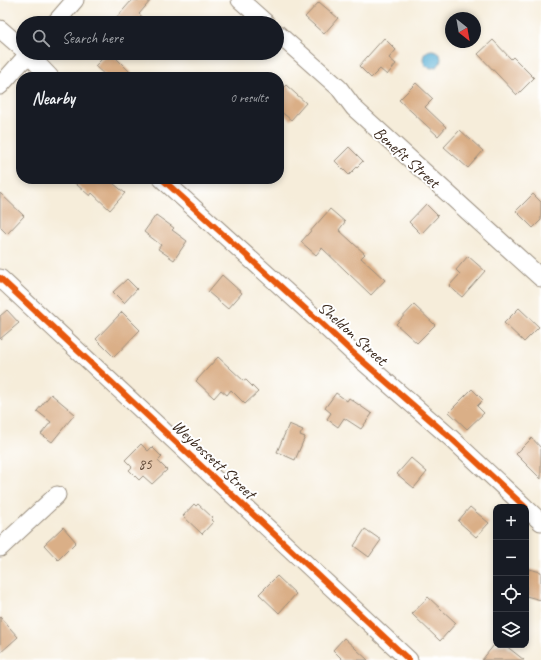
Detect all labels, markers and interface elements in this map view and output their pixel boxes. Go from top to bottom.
north arrow [445,12,481,48]
search box [16,16,284,60]
icon: search [30,27,52,49]
text: Search here [62,29,123,48]
text: Nearby [32,88,75,109]
text: 0 results [230,90,268,106]
street label: Benefit Street [369,122,446,194]
street label: Sheldon Street [314,297,393,372]
street label: Weybossett Street [167,415,262,505]
house number: 85 [138,455,153,474]
map controls [493,504,529,648]
button: + [493,504,529,540]
button: − [493,540,529,576]
button: locate [493,576,529,612]
button: layers [493,612,529,648]

